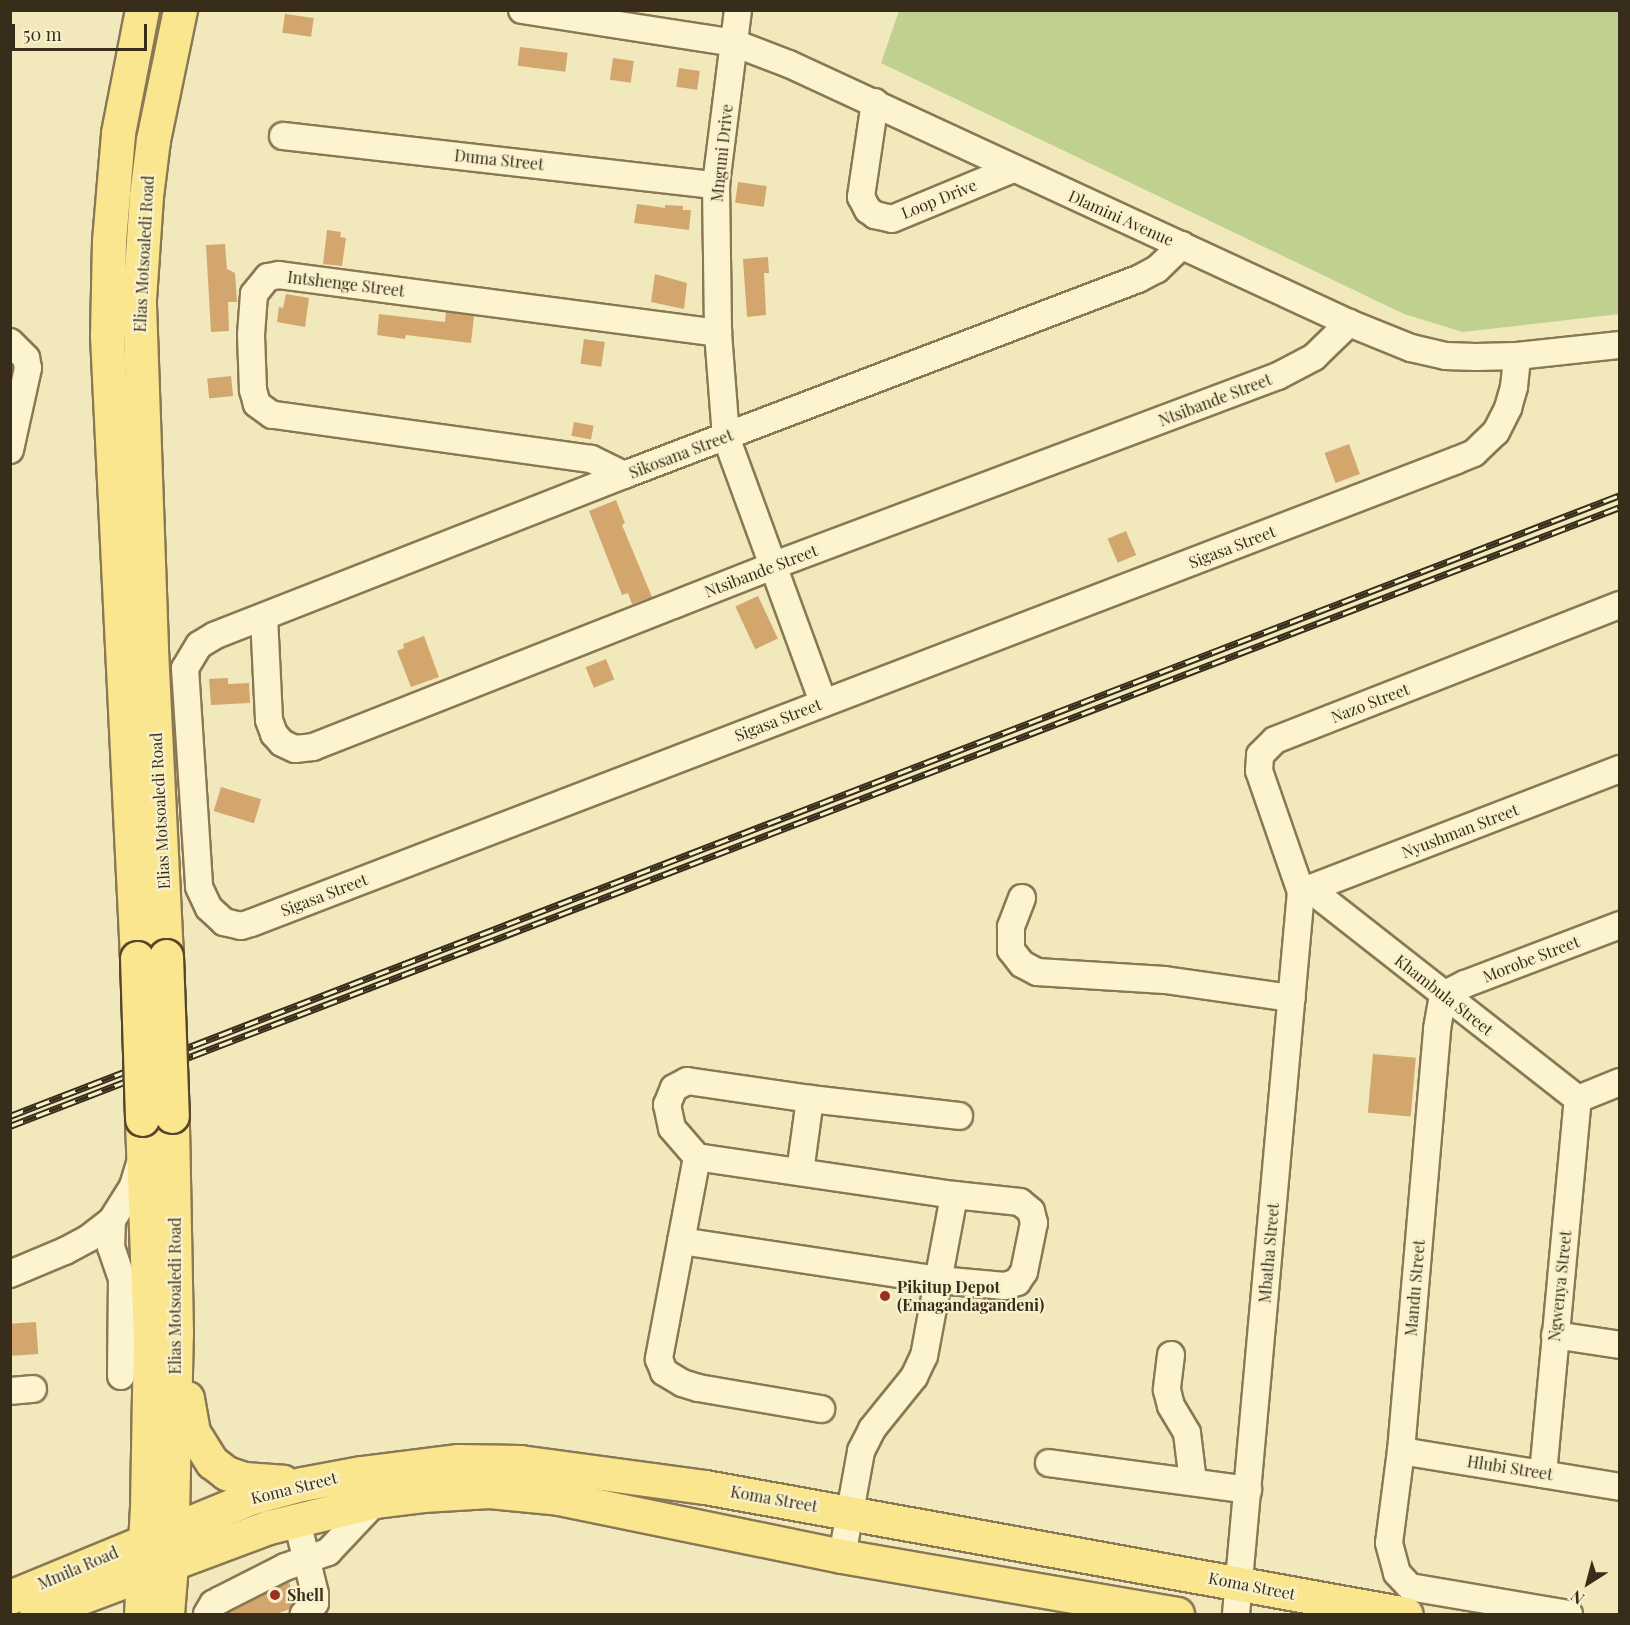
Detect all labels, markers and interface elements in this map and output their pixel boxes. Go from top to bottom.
scale bar [15,12,150,50]
text: 50 m [23,22,62,46]
street label: Mnguni Drive [707,103,737,203]
street label: Duma Street [453,146,545,174]
street label: Elias Motsoaledi Road [130,175,158,333]
street label: Loop Drive [899,175,979,223]
street label: Dlamini Avenue [1065,186,1177,250]
street label: Intshenge Street [286,267,406,301]
street label: Ntsibande Street [1156,370,1274,430]
street label: Sikosana Street [626,425,736,483]
street label: Sigasa Street [1186,522,1278,572]
street label: Ntsibande Street [702,541,820,601]
street label: Nazo Street [1328,679,1412,727]
street label: Sigasa Street [732,695,824,745]
street label: Elias Motsoaledi Road [146,732,174,890]
street label: Nyushman Street [1399,800,1521,862]
street label: Sigasa Street [278,870,370,920]
street label: Morobe Street [1480,932,1582,986]
street label: Khambula Street [1391,951,1497,1039]
street label: Mbatha Street [1255,1202,1283,1304]
street label: Elias Motsoaledi Road [165,1218,185,1374]
street label: Ngwenya Street [1545,1229,1575,1343]
street label: Mandu Street [1401,1239,1429,1337]
place label: Pikitup Depot (Emagandagandeni) [897,1277,1044,1315]
marker: Pikitup Depot (Emagandagandeni) [878,1289,892,1303]
street label: Hlubi Street [1466,1452,1554,1484]
street label: Koma Street [249,1468,339,1508]
street label: Koma Street [729,1482,819,1516]
street label: Mmila Road [35,1542,121,1594]
north arrow [1558,1553,1618,1613]
street label: Koma Street [1207,1568,1297,1604]
place label: Shell [287,1585,324,1605]
text: N [1566,1586,1588,1610]
marker: Shell [268,1588,282,1602]

